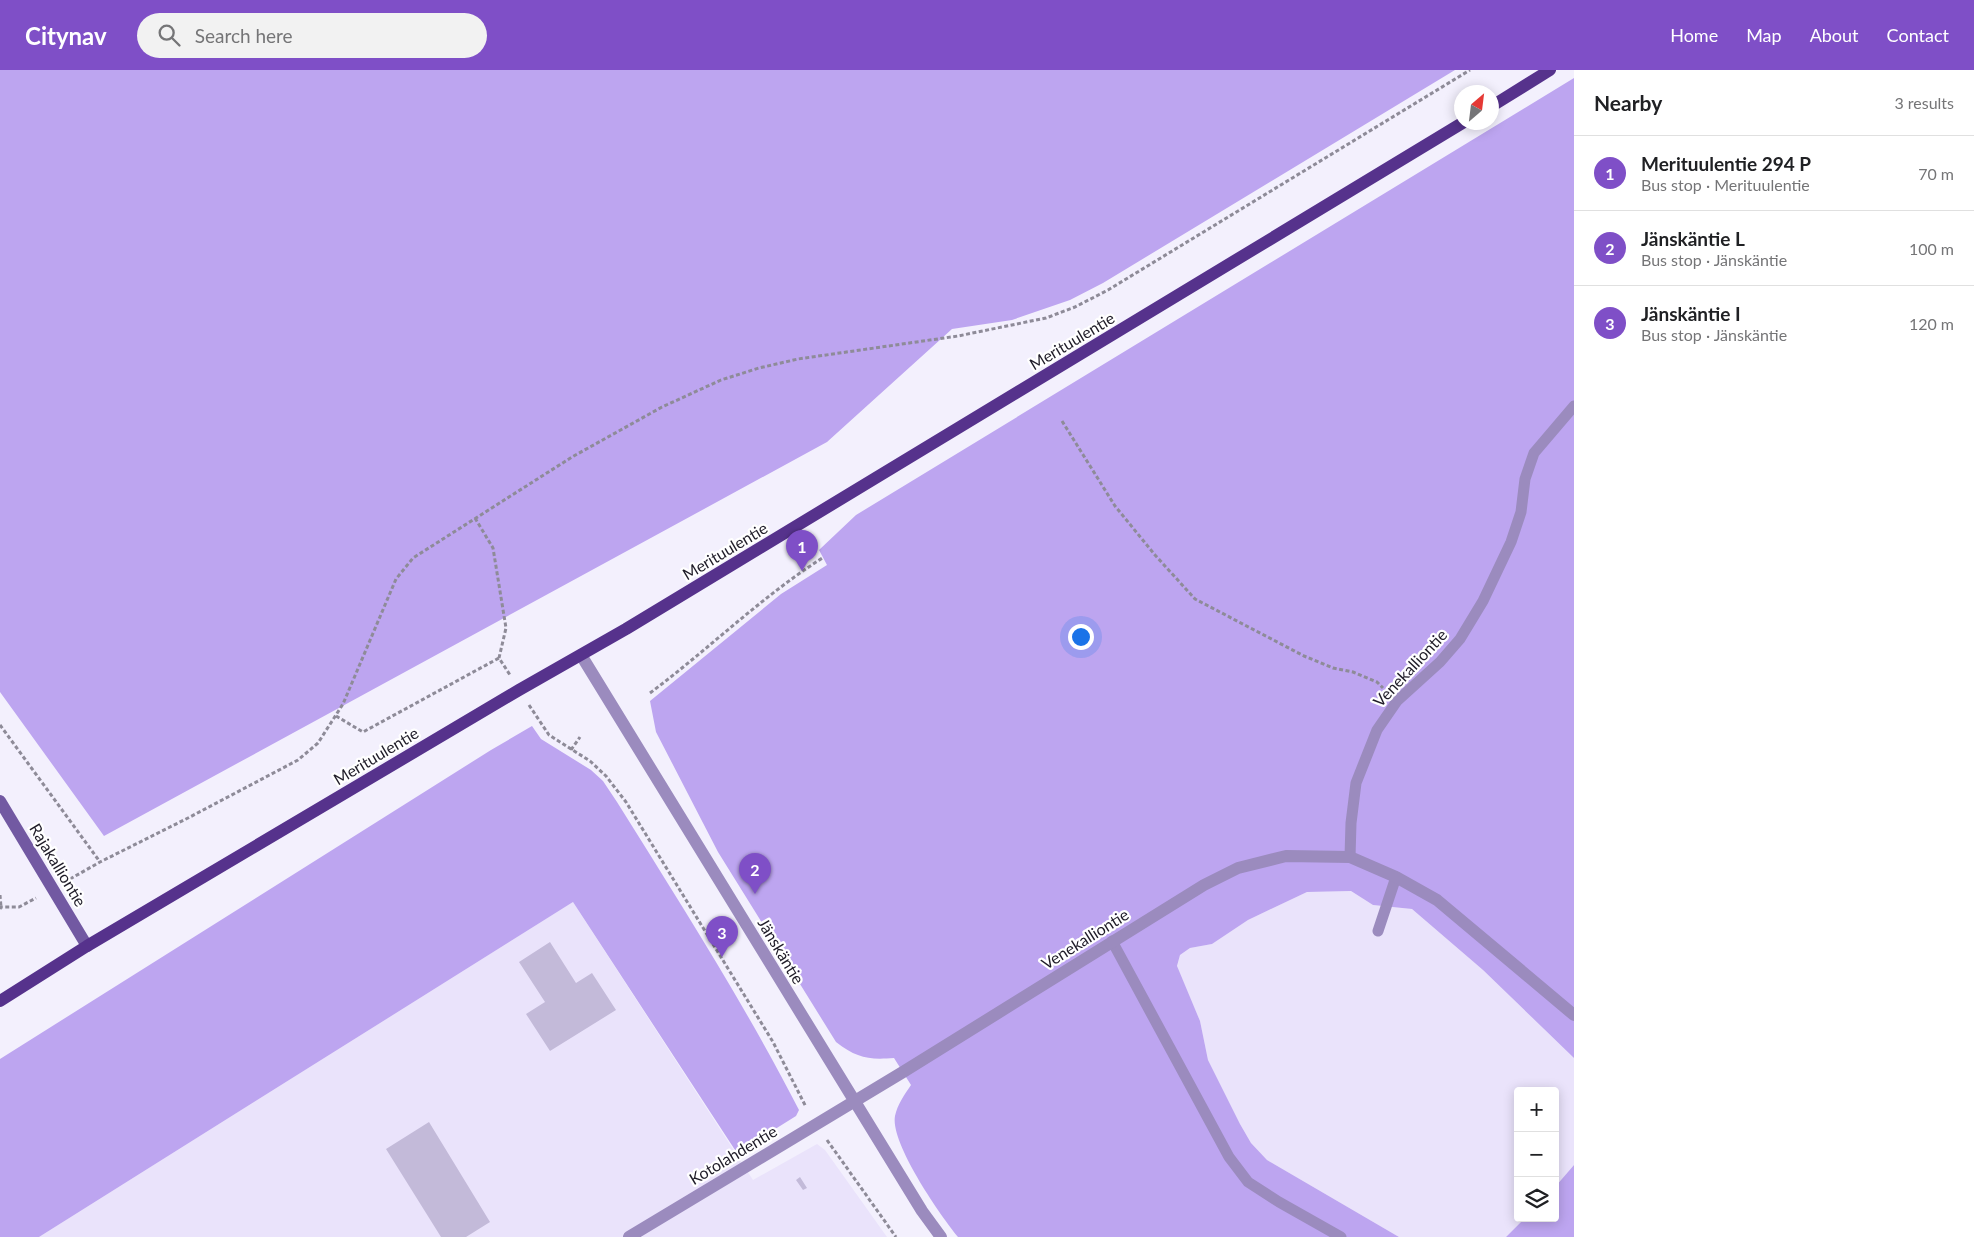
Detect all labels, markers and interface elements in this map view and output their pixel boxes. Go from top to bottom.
search box [137,13,487,58]
text: Citynav [25,21,107,50]
icon: search [155,21,183,49]
text: Search here [195,24,293,47]
text: Home [1670,24,1718,46]
text: Map [1746,24,1782,46]
text: About [1810,24,1859,46]
text: Contact [1887,24,1949,46]
north arrow [1454,85,1499,130]
text: Nearby [1594,90,1662,115]
text: 3 results [1894,93,1954,112]
text: Merituulentie 294 P [1641,152,1811,175]
text: 1 [1605,164,1615,183]
text: 70 m [1918,164,1954,183]
text: Bus stop · Merituulentie [1641,175,1810,194]
text: Jänskäntie L [1641,227,1745,250]
text: 2 [1605,239,1615,258]
text: 100 m [1909,239,1954,258]
text: Bus stop · Jänskäntie [1641,250,1787,269]
text: Jänskäntie I [1641,302,1741,325]
street label: Merituulentie [1026,308,1118,373]
text: 3 [1605,314,1615,333]
text: 120 m [1909,314,1954,333]
text: Bus stop · Jänskäntie [1641,325,1787,344]
street label: Merituulentie [679,518,771,583]
pin: 1 [786,530,818,571]
your location [1068,624,1094,650]
street label: Venekalliontie [1369,625,1450,710]
street label: Merituulentie [330,723,422,788]
street label: Rajakalliontie [26,820,91,910]
pin: 2 [739,853,771,894]
street label: Venekalliontie [1038,904,1132,973]
street label: Jänskäntie [754,914,808,987]
pin: 3 [706,916,738,957]
map controls [1514,1087,1559,1222]
button: + [1514,1087,1559,1132]
street label: Kotolahdentie [685,1121,780,1188]
button: − [1514,1132,1559,1177]
button: layers [1514,1177,1559,1222]

